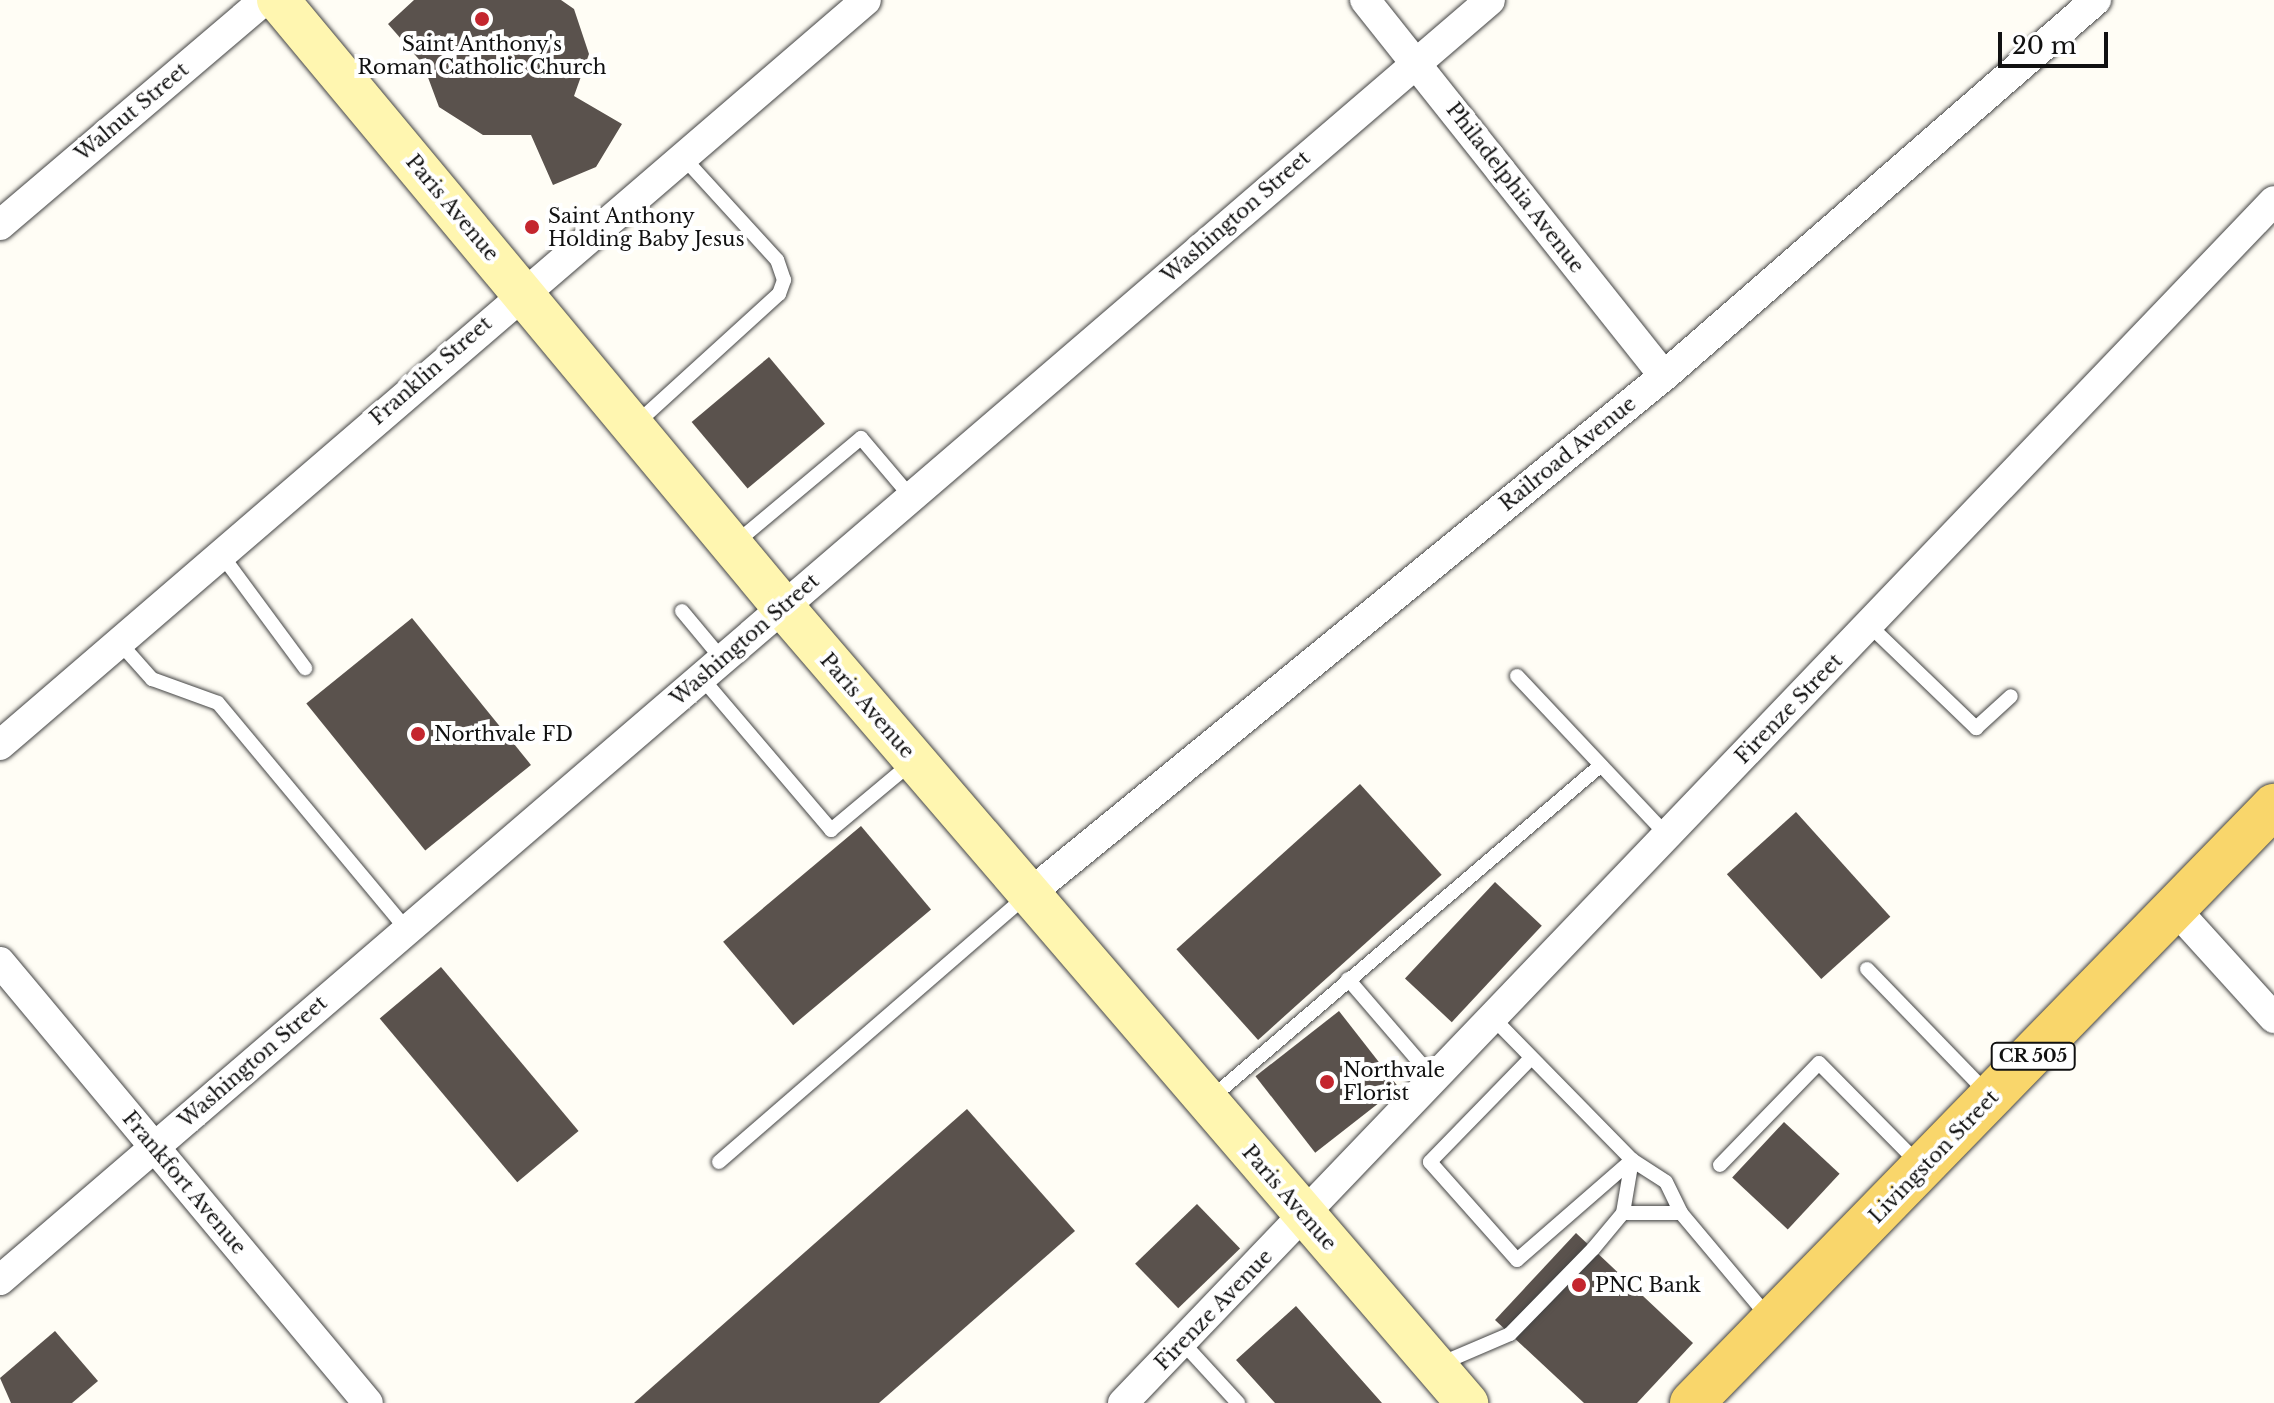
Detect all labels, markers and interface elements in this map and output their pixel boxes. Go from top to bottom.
marker: Saint Anthony's Roman Catholic Church [473,10,491,28]
scale bar [2002,16,2112,66]
text: 20 m [2012,31,2077,60]
place label: Saint Anthony's Roman Catholic Church [358,32,606,79]
street label: Walnut Street [71,58,193,166]
street label: Philadelphia Avenue [1441,98,1589,278]
street label: Washington Street [1157,146,1315,288]
street label: Paris Avenue [400,150,504,266]
place label: Saint Anthony Holding Baby Jesus [548,204,745,251]
marker: Saint Anthony Holding Baby Jesus [523,218,541,236]
street label: Franklin Street [365,312,497,430]
street label: Railroad Avenue [1495,391,1641,517]
street label: Washington Street [666,569,824,711]
street label: Paris Avenue [815,648,919,764]
street label: Firenze Street [1731,649,1847,769]
place label: Northvale FD [434,722,573,746]
marker: Northvale FD [409,725,427,743]
street label: Washington Street [174,991,332,1133]
road number: CR 505 [1989,1042,2077,1070]
place label: Northvale Florist [1343,1058,1445,1105]
marker: Northvale Florist [1318,1073,1336,1091]
street label: Livingston Street [1864,1086,2004,1228]
street label: Frankfort Avenue [117,1106,251,1260]
street label: Paris Avenue [1237,1140,1341,1256]
street label: Firenze Avenue [1150,1244,1278,1376]
place label: PNC Bank [1595,1273,1701,1297]
marker: PNC Bank [1570,1276,1588,1294]

